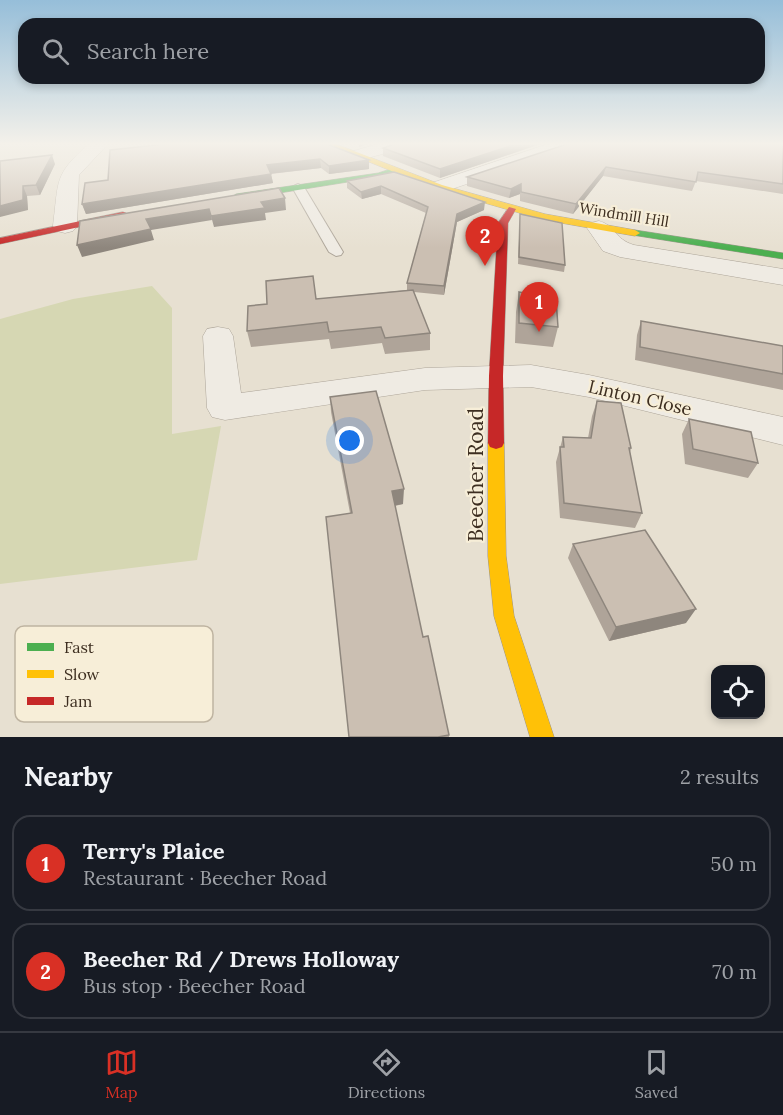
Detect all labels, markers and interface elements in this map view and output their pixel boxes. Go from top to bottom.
search box [18,18,765,84]
icon: search [39,35,72,68]
text: Search here [87,37,209,65]
street label: Windmill Hill [578,198,670,231]
pin: 2 [466,216,504,266]
pin: 1 [520,282,558,332]
street label: Linton Close [586,374,694,421]
street label: Beecher Road [462,408,489,542]
your location [335,426,364,455]
legend [15,626,213,722]
text: Fast [64,637,95,657]
text: Slow [64,664,100,684]
map controls [711,665,765,719]
button: locate [711,665,765,719]
text: Jam [63,691,92,711]
text: Nearby [24,760,112,793]
text: 2 results [680,764,759,789]
text: Terry's Plaice [83,837,225,865]
text: 1 [41,851,50,876]
text: 50 m [711,851,757,876]
text: Restaurant · Beecher Road [83,865,327,890]
text: Beecher Rd / Drews Holloway [83,945,399,973]
text: 2 [40,959,51,984]
text: 70 m [712,959,757,984]
text: Bus stop · Beecher Road [83,973,306,998]
tab: Map [105,1046,138,1102]
tab: Directions [348,1046,425,1102]
tab: Saved [635,1046,678,1102]

